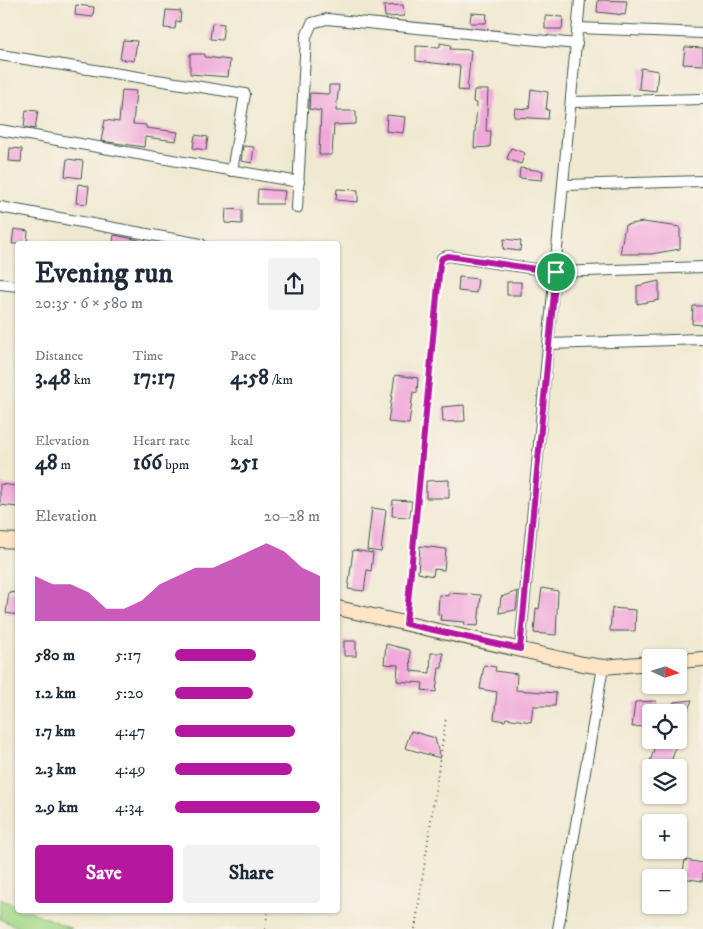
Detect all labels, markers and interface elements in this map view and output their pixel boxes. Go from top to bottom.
pin [535,251,577,293]
text: Evening run [35,256,173,291]
button: share [268,258,320,310]
icon: arrive [542,258,570,286]
text: 20:35 · 6 × 580 m [35,293,143,313]
text: Distance [35,347,83,365]
text: Time [133,347,163,365]
text: Pace [230,347,256,365]
text: 3.48 [35,365,71,391]
text: 17:17 [133,365,176,391]
text: 4:58 [230,365,269,391]
text: km [71,371,91,389]
text: /km [269,371,293,389]
text: Elevation [35,432,89,450]
text: Heart rate [133,432,190,450]
text: kcal [230,432,253,450]
text: 48 [35,450,58,476]
text: 166 [133,450,162,476]
text: 251 [230,450,259,476]
text: m [58,456,71,474]
text: bpm [162,456,189,474]
text: Elevation [35,506,97,526]
text: 20–28 m [264,506,320,526]
text: 580 m [35,645,75,665]
text: 5:17 [115,645,141,665]
north arrow [642,649,688,694]
map controls [642,649,687,914]
text: 1.2 km [35,683,76,703]
text: 5:20 [115,683,144,703]
button: locate [642,704,687,749]
text: 1.7 km [35,721,76,741]
text: 4:47 [115,721,146,741]
text: 2.3 km [35,759,76,779]
text: 4:49 [115,759,146,779]
button: layers [642,759,687,804]
text: 2.9 km [35,797,78,817]
text: 4:34 [115,797,144,817]
button: + [642,814,687,859]
button: Save [35,845,173,903]
button: Share [183,845,320,903]
button: − [642,869,687,914]

